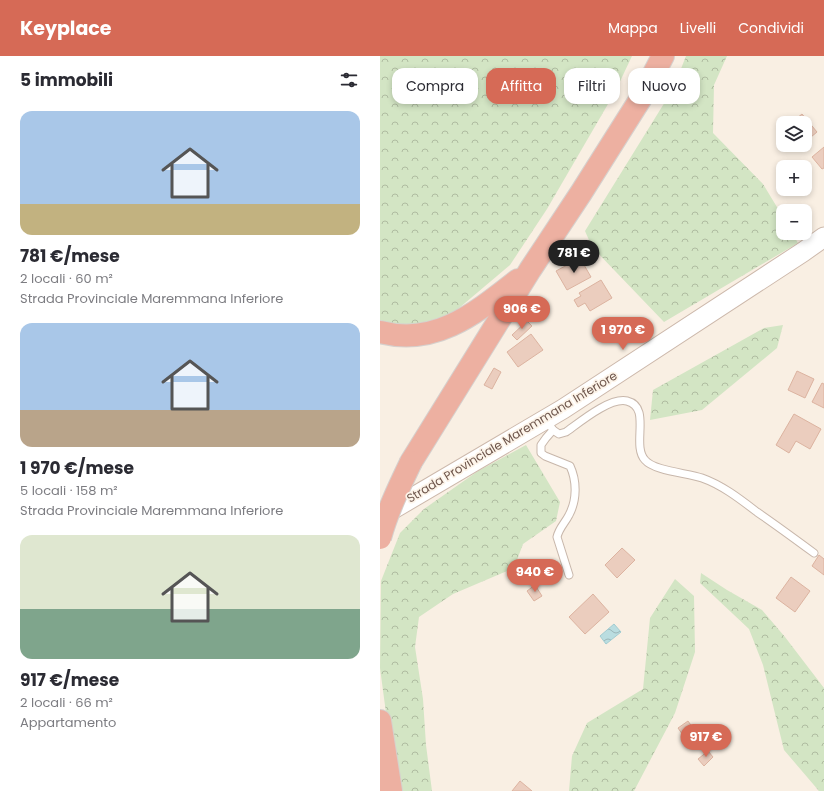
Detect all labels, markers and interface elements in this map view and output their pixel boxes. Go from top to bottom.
text: Keyplace [20,15,112,42]
text: Mappa [608,18,658,38]
text: Livelli [680,18,716,38]
text: Condividi [738,18,804,38]
text: 5 immobili [20,68,113,92]
chip: Compra [392,68,478,104]
chip: Affitta [486,68,556,104]
chip: Filtri [564,68,620,104]
chip: Nuovo [628,68,700,104]
icon: filters [338,69,360,91]
map controls [776,116,812,240]
button: layers [776,116,812,152]
icon: home [154,137,226,209]
button: + [776,160,812,196]
button: − [776,204,812,240]
pin: 781 € [546,240,602,274]
text: 781 € [557,243,591,262]
text: 781 €/mese [20,244,120,268]
text: 2 locali · 60 m² [20,269,113,288]
text: Strada Provinciale Maremmana Inferiore [20,289,283,308]
pin: 906 € [494,296,550,330]
text: 906 € [503,299,541,318]
pin: 1 970 € [586,317,660,351]
text: 1 970 € [601,320,645,339]
icon: home [154,349,226,421]
street label: Strada Provinciale Maremmana Inferiore [403,367,620,506]
text: 1 970 €/mese [20,456,134,480]
text: 5 locali · 158 m² [20,481,118,500]
text: Strada Provinciale Maremmana Inferiore [20,501,283,520]
pin: 940 € [507,559,563,593]
icon: home [154,561,226,633]
text: 940 € [516,562,554,581]
text: 917 €/mese [20,668,119,692]
text: 2 locali · 66 m² [20,693,113,712]
text: Appartamento [20,713,116,732]
pin: 917 € [678,724,734,758]
text: 917 € [690,727,722,746]

